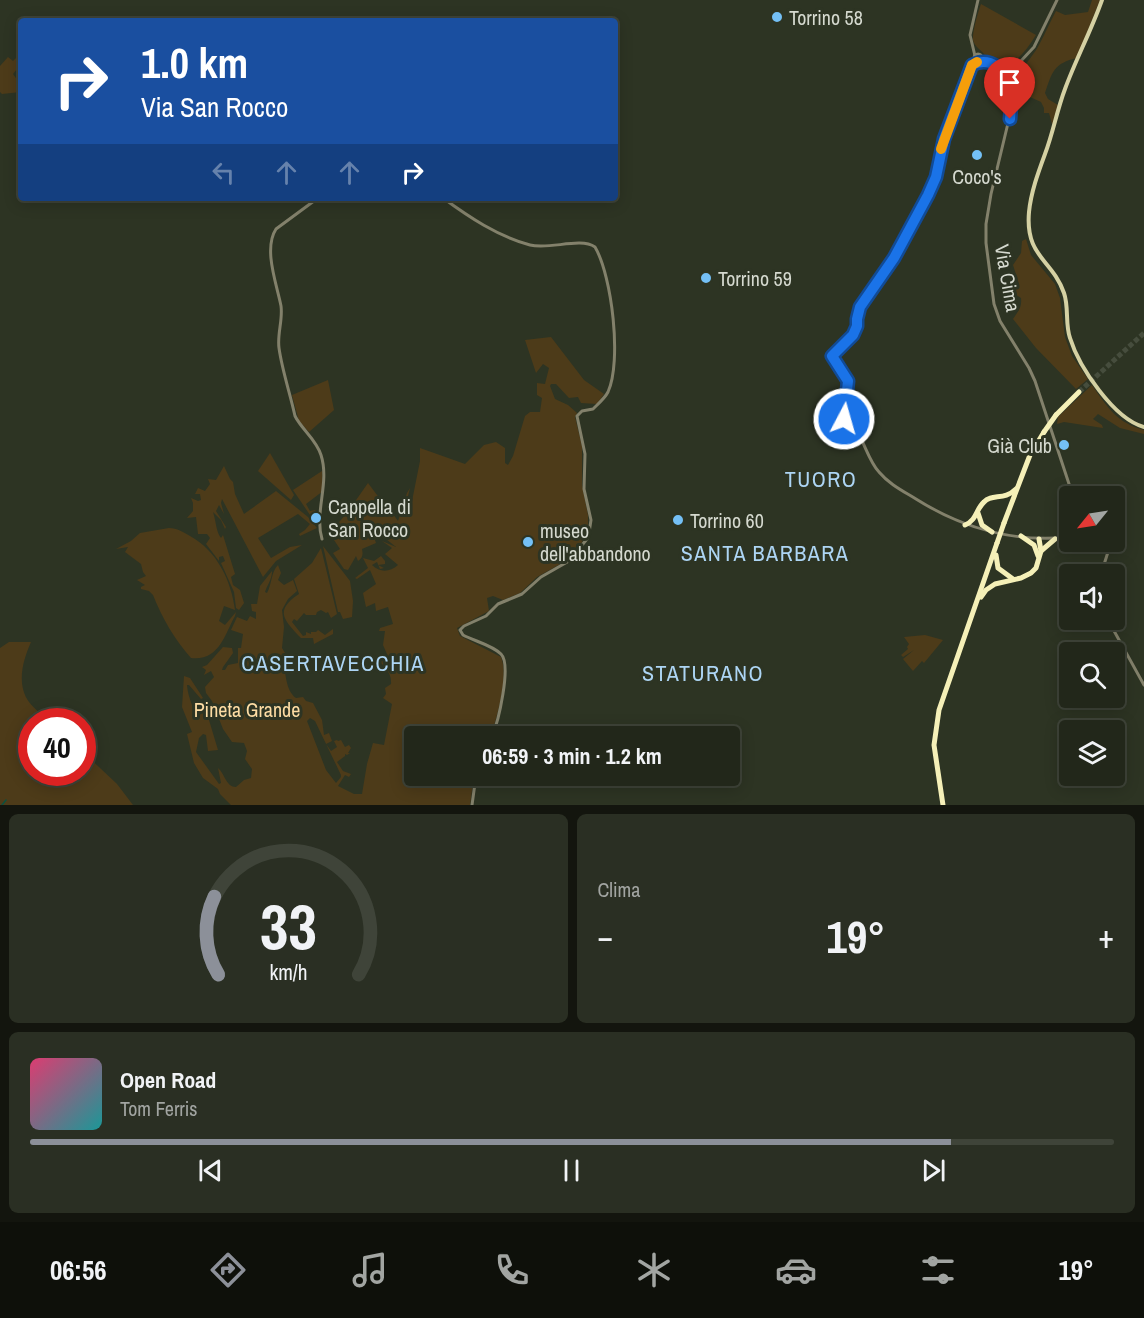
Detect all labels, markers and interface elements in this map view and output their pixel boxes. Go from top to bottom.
place label: Torrino 58 [789,4,863,31]
marker: Torrino 58 [770,10,784,24]
text: 1.0 km [141,35,248,91]
icon: right [42,42,120,120]
pin [984,57,1035,119]
icon: arrive [993,66,1026,99]
text: Via San Rocco [141,89,288,125]
marker: Coco's [970,148,984,162]
icon: left [207,156,240,189]
icon: ahead [270,156,303,189]
icon: ahead [333,156,366,189]
icon: right [396,156,429,189]
place label: Coco's [952,163,1002,190]
street label: Via Cima [989,242,1027,314]
place label: Torrino 59 [718,265,792,292]
marker: Torrino 59 [699,271,713,285]
position arrow [812,387,876,451]
place label: Già Club [987,432,1052,459]
marker: Già Club [1057,438,1071,452]
district label: TUORO [785,464,857,494]
north arrow [1059,486,1125,552]
map controls [1059,486,1125,786]
place label: Cappella di San Rocco [328,493,411,543]
place label: Torrino 60 [690,507,764,534]
marker: Cappella di San Rocco [309,511,323,525]
marker: Torrino 60 [671,513,685,527]
place label: museo dell'abbandono [540,517,651,567]
marker: museo dell'abbandono [521,535,535,549]
district label: SANTA BARBARA [681,538,849,568]
button: sound [1059,564,1125,630]
button: search [1059,642,1125,708]
district label: CASERTAVECCHIA [241,648,425,678]
district label: STATURANO [642,658,764,688]
park label: Pineta Grande [194,696,300,723]
speed limit sign: 40 [18,708,96,786]
button: layers [1059,720,1125,786]
text: 06:59 · 3 min · 1.2 km [482,741,662,771]
text: Clima [598,876,640,903]
text: 33 [260,884,317,968]
text: 19° [826,906,885,967]
text: − [598,914,613,958]
text: + [1098,914,1114,958]
text: km/h [269,959,307,988]
text: Open Road [120,1065,216,1095]
text: Tom Ferris [120,1095,198,1122]
icon: previous [194,1154,227,1187]
icon: pause [555,1154,588,1187]
icon: next [917,1154,950,1187]
icon: directions [207,1249,249,1291]
icon: music [349,1249,391,1291]
icon: phone [491,1249,533,1291]
icon: climate [633,1249,675,1291]
icon: car [775,1249,817,1291]
icon: filters [917,1249,959,1291]
text: 06:56 [50,1252,107,1288]
text: 19° [1059,1252,1094,1288]

